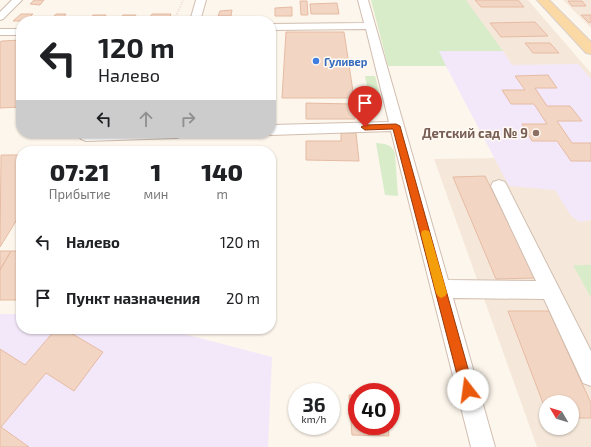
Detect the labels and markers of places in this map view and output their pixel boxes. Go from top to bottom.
place label: Гуливер [324,55,368,68]
marker: Гуливер [311,56,321,66]
pin [348,86,382,127]
place label: Детский сад № 9 [422,125,528,141]
marker: Детский сад № 9 [531,128,541,138]

